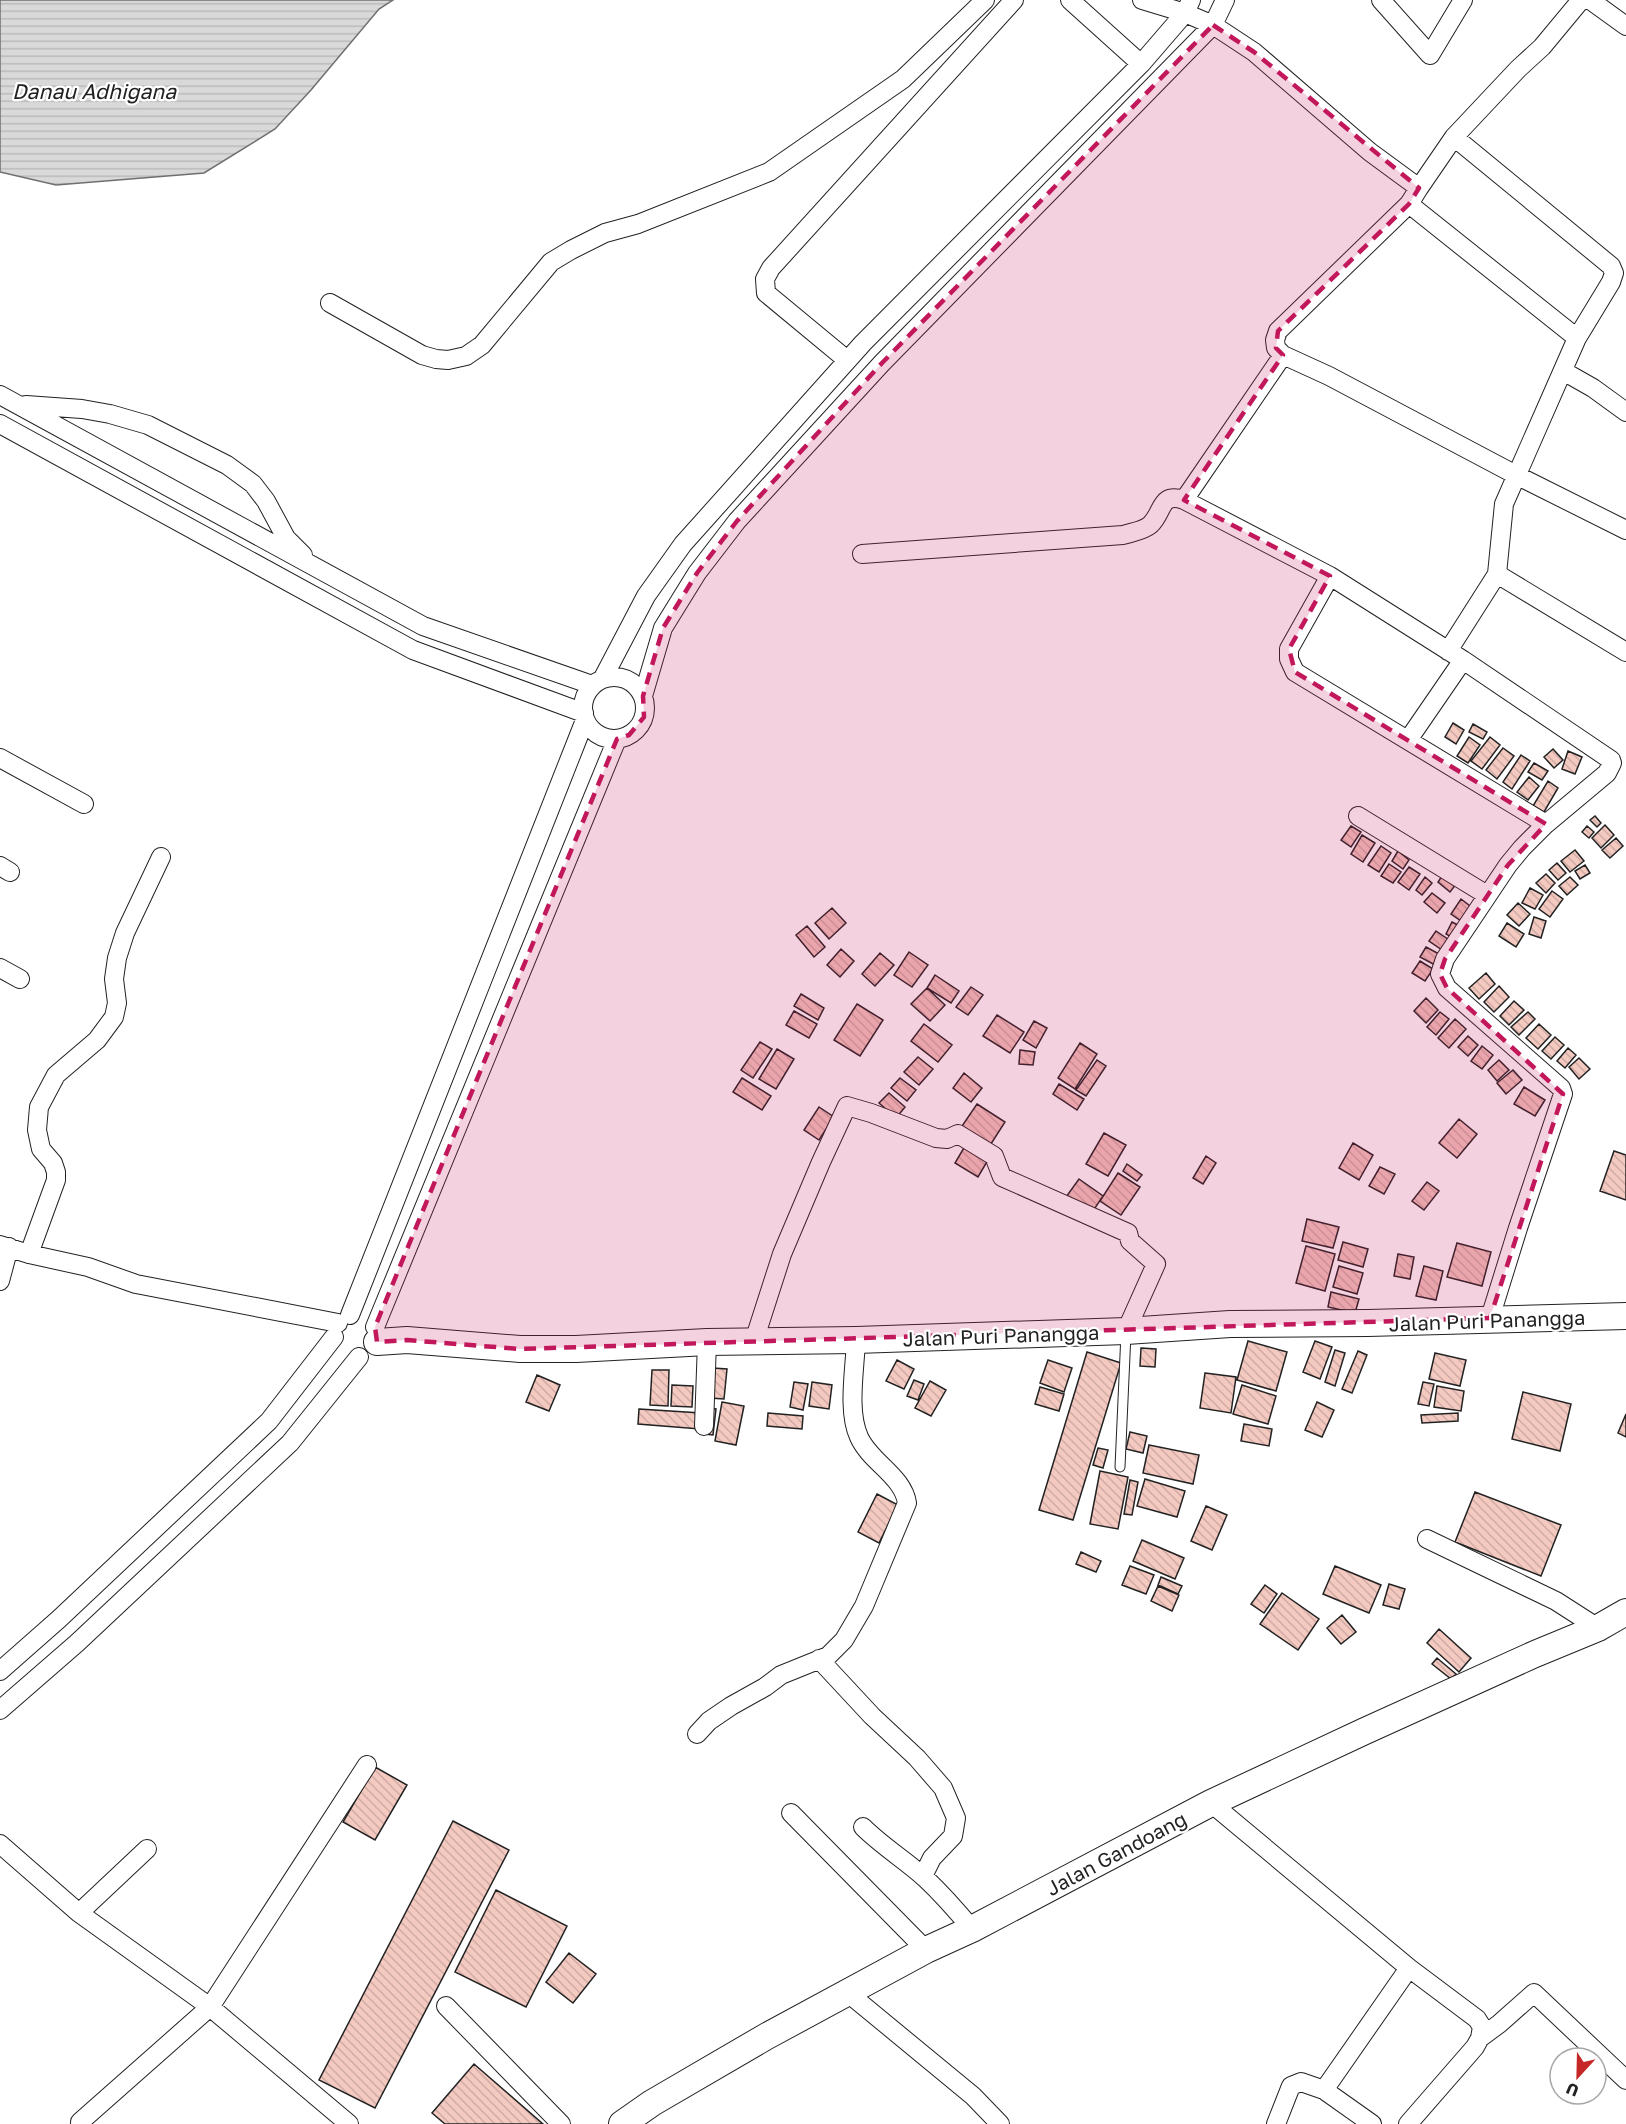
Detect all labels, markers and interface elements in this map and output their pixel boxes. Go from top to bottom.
water label: Danau Adhigana [12,78,177,104]
street label: Jalan Puri Panangga [1388,1305,1586,1335]
street label: Jalan Puri Panangga [902,1320,1100,1350]
street label: Jalan Gandoang [1042,1806,1190,1900]
north arrow [1548,2046,1608,2106]
text: U [1563,2078,1582,2101]

